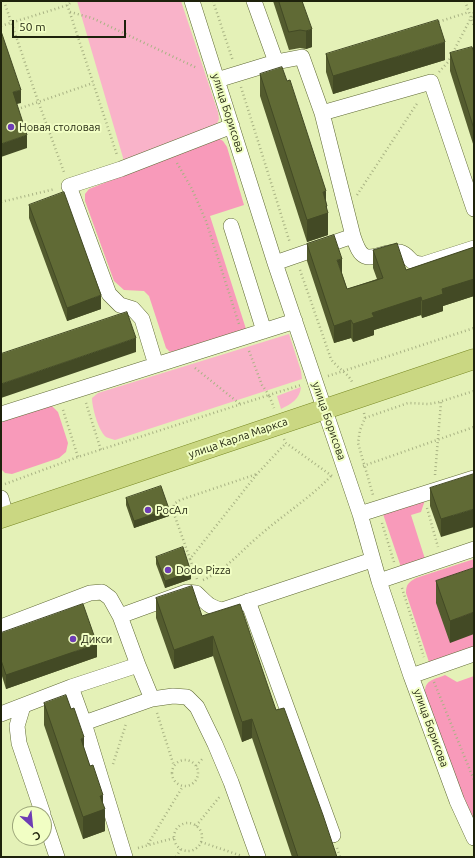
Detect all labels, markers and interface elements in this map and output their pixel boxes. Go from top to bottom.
scale bar [14,12,128,38]
text: 50 m [19,20,46,33]
street label: улица Борисова [209,72,247,154]
place label: Новая столовая [19,120,100,134]
marker: Новая столовая [6,122,16,132]
street label: улица Борисова [309,380,349,462]
street label: улица Карла Маркса [187,415,289,461]
place label: РосАл [156,503,188,517]
marker: РосАл [143,505,153,515]
place label: Dodo Pizza [176,563,231,577]
marker: Dodo Pizza [163,565,173,575]
place label: Дикси [81,632,112,646]
marker: Дикси [68,634,78,644]
street label: улица Борисова [411,687,451,769]
north arrow [12,806,52,846]
text: С [31,829,43,843]

